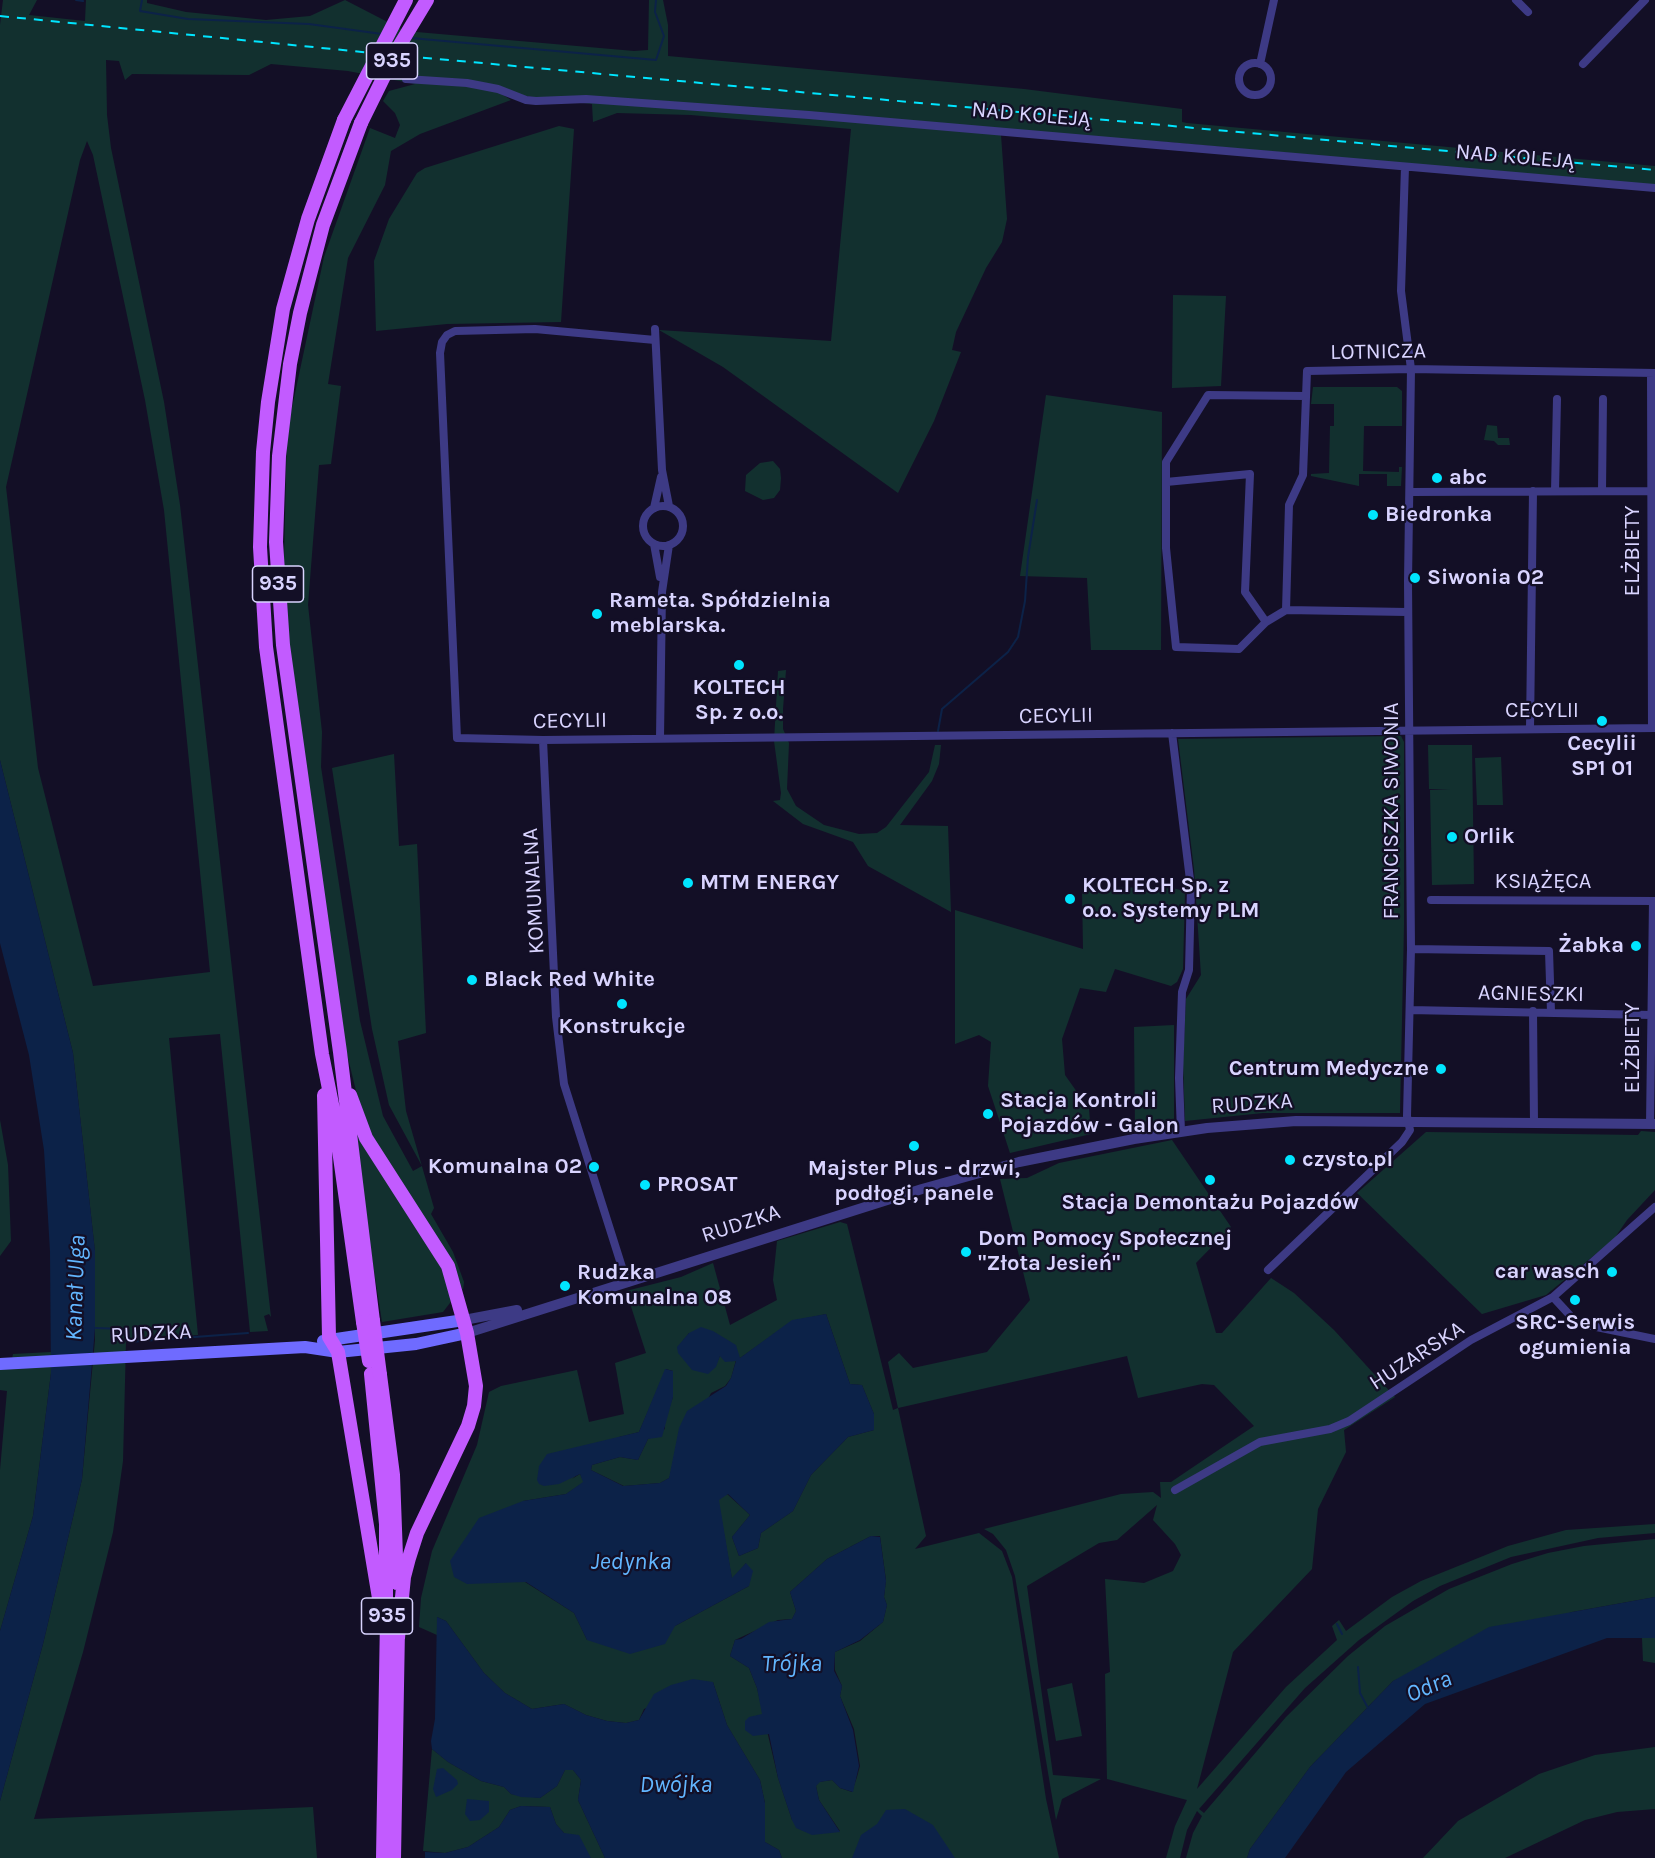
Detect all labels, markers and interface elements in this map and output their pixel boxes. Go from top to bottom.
road number: 935 [366,43,418,79]
street label: NAD KOLEJĄ [970,97,1092,133]
street label: NAD KOLEJĄ [1454,139,1576,175]
street label: LOTNICZA [1330,338,1426,366]
place label: abc [1449,465,1487,491]
marker: abc [1430,471,1444,485]
place label: Biedronka [1385,502,1492,528]
street label: ELŻBIETY [1620,506,1646,596]
marker: Biedronka [1366,508,1380,522]
place label: Siwonia 02 [1427,565,1544,591]
road number: 935 [252,566,304,602]
marker: Siwonia 02 [1408,571,1422,585]
place label: Rameta. Spółdzielnia meblarska. [609,588,831,640]
marker: Rameta. Spółdzielnia meblarska. [590,607,604,621]
marker: KOLTECH Sp. z o.o. [732,658,746,672]
place label: KOLTECH Sp. z o.o. [692,675,786,726]
street label: CECYLII [1505,698,1579,724]
street label: CECYLII [1019,702,1093,730]
street label: FRANCISZKA SIWONIA [1379,702,1405,920]
street label: CECYLII [533,707,607,735]
marker: Cecylii SP1 01 [1595,714,1609,728]
place label: Cecylii SP1 01 [1567,731,1637,782]
place label: Orlik [1464,824,1515,850]
street label: KOMUNALNA [518,827,550,955]
marker: Orlik [1445,830,1459,844]
street label: KSIĄŻĘCA [1495,869,1591,895]
place label: MTM ENERGY [700,870,839,896]
place label: KOLTECH Sp. z o.o. Systemy PLM [1082,873,1259,924]
marker: MTM ENERGY [681,876,695,890]
marker: KOLTECH Sp. z o.o. Systemy PLM [1063,892,1077,906]
place label: Żabka [1558,933,1624,959]
marker: Żabka [1629,939,1643,953]
place label: Black Red White [484,967,655,993]
marker: Black Red White [465,973,479,987]
street label: AGNIESZKI [1478,980,1584,1008]
marker: Konstrukcje [615,997,629,1011]
street label: ELŻBIETY [1620,1003,1646,1093]
place label: Konstrukcje [559,1014,685,1040]
place label: Centrum Medyczne [1229,1056,1429,1082]
marker: Centrum Medyczne [1434,1062,1448,1076]
place label: Stacja Kontroli Pojazdów - Galon [1000,1088,1179,1140]
street label: RUDZKA [1210,1088,1294,1120]
marker: Stacja Kontroli Pojazdów - Galon [981,1107,995,1121]
marker: Majster Plus - drzwi, podłogi, panele [907,1139,921,1153]
place label: czysto.pl [1302,1147,1393,1173]
marker: czysto.pl [1283,1153,1297,1167]
place label: Komunalna 02 [428,1154,582,1180]
place label: Majster Plus - drzwi, podłogi, panele [808,1156,1020,1208]
marker: Komunalna 02 [587,1160,601,1174]
place label: PROSAT [657,1172,737,1198]
marker: Stacja Demontażu Pojazdów [1203,1173,1217,1187]
marker: PROSAT [638,1178,652,1192]
place label: Stacja Demontażu Pojazdów [1061,1190,1359,1216]
street label: RUDZKA [698,1199,784,1249]
place label: Dom Pomocy Społecznej "Złota Jesień" [978,1226,1232,1278]
water label: Kanał Ulga [60,1235,92,1341]
marker: Dom Pomocy Społecznej "Złota Jesień" [959,1245,973,1259]
place label: car wasch [1495,1259,1600,1285]
place label: Rudzka Komunalna 08 [577,1260,732,1312]
marker: car wasch [1605,1265,1619,1279]
marker: Rudzka Komunalna 08 [558,1279,572,1293]
marker: SRC-Serwis ogumienia [1568,1293,1582,1307]
place label: SRC-Serwis ogumienia [1515,1310,1635,1362]
street label: HUZARSKA [1365,1316,1469,1396]
street label: RUDZKA [110,1319,192,1349]
water label: Jedynka [591,1548,671,1576]
road number: 935 [362,1598,412,1634]
water label: Trójka [762,1650,822,1678]
water label: Odra [1402,1665,1456,1709]
water label: Dwójka [640,1771,712,1799]

